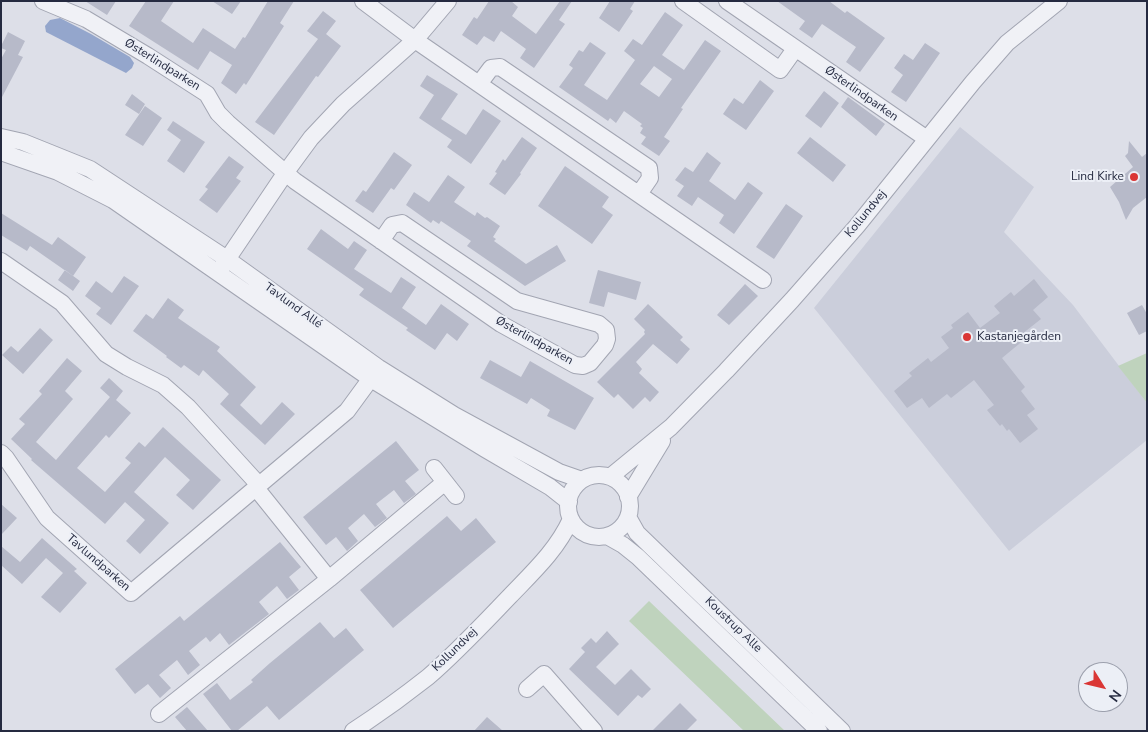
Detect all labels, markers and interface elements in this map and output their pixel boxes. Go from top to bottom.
street label: Østerlindparken [121,36,203,94]
street label: Østerlindparken [821,63,901,125]
place label: Lind Kirke [1071,170,1124,184]
marker: Lind Kirke [1128,171,1140,183]
street label: Kollundvej [842,188,890,240]
street label: Tavlund Allé [261,280,325,332]
street label: Østerlindparken [493,314,575,368]
place label: Kastanjegården [977,330,1061,344]
marker: Kastanjegården [961,331,973,343]
street label: Tavlundparken [63,531,133,595]
street label: Koustrup Alle [701,594,765,656]
street label: Kollundvej [430,625,480,675]
north arrow [1078,662,1128,712]
text: N [1104,686,1126,705]

